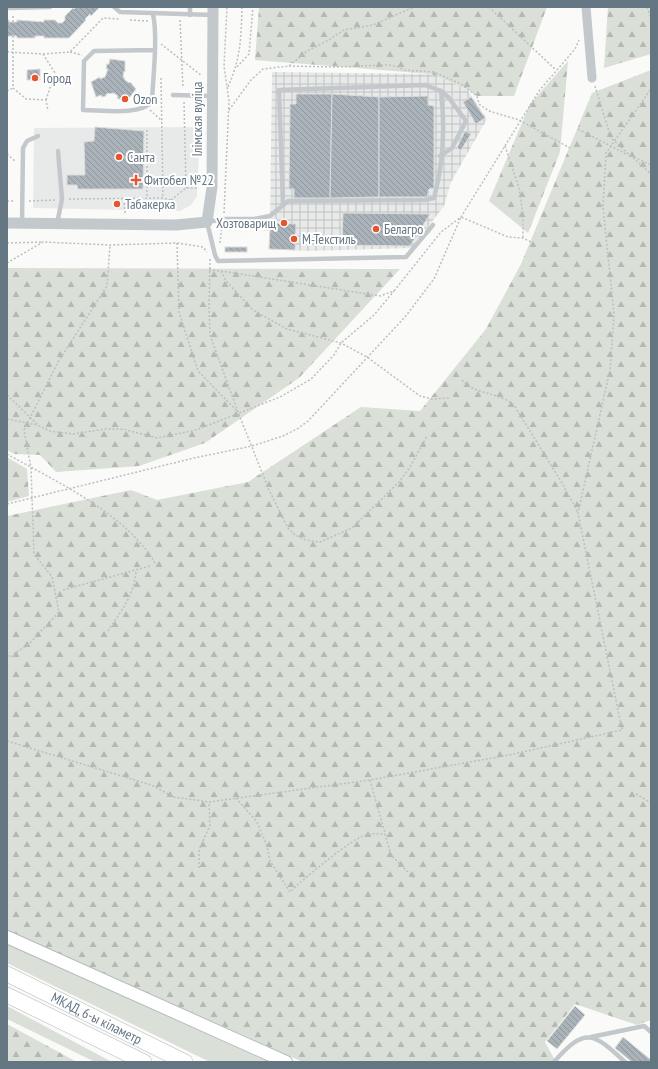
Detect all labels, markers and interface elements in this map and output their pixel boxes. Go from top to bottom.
place label: Город [43,69,71,87]
marker: Город [30,73,40,83]
street label: Ілімская вуліца [188,82,206,156]
place label: Ozon [133,90,158,108]
marker: Ozon [120,94,130,104]
place label: Санта [127,148,155,166]
marker: Санта [114,152,124,162]
place label: Фитобел №22 [144,171,214,189]
marker: Фитобел №22 [131,175,141,185]
place label: Табакерка [125,195,175,213]
marker: Табакерка [112,199,122,209]
place label: Хозтоварищ [216,214,276,232]
marker: Хозтоварищ [279,218,289,228]
place label: Белагро [384,220,423,238]
marker: Белагро [371,224,381,234]
place label: М-Текстиль [302,230,356,248]
marker: М-Текстиль [289,234,299,244]
street label: МКАД, 6-ы кіламетр [48,988,145,1048]

